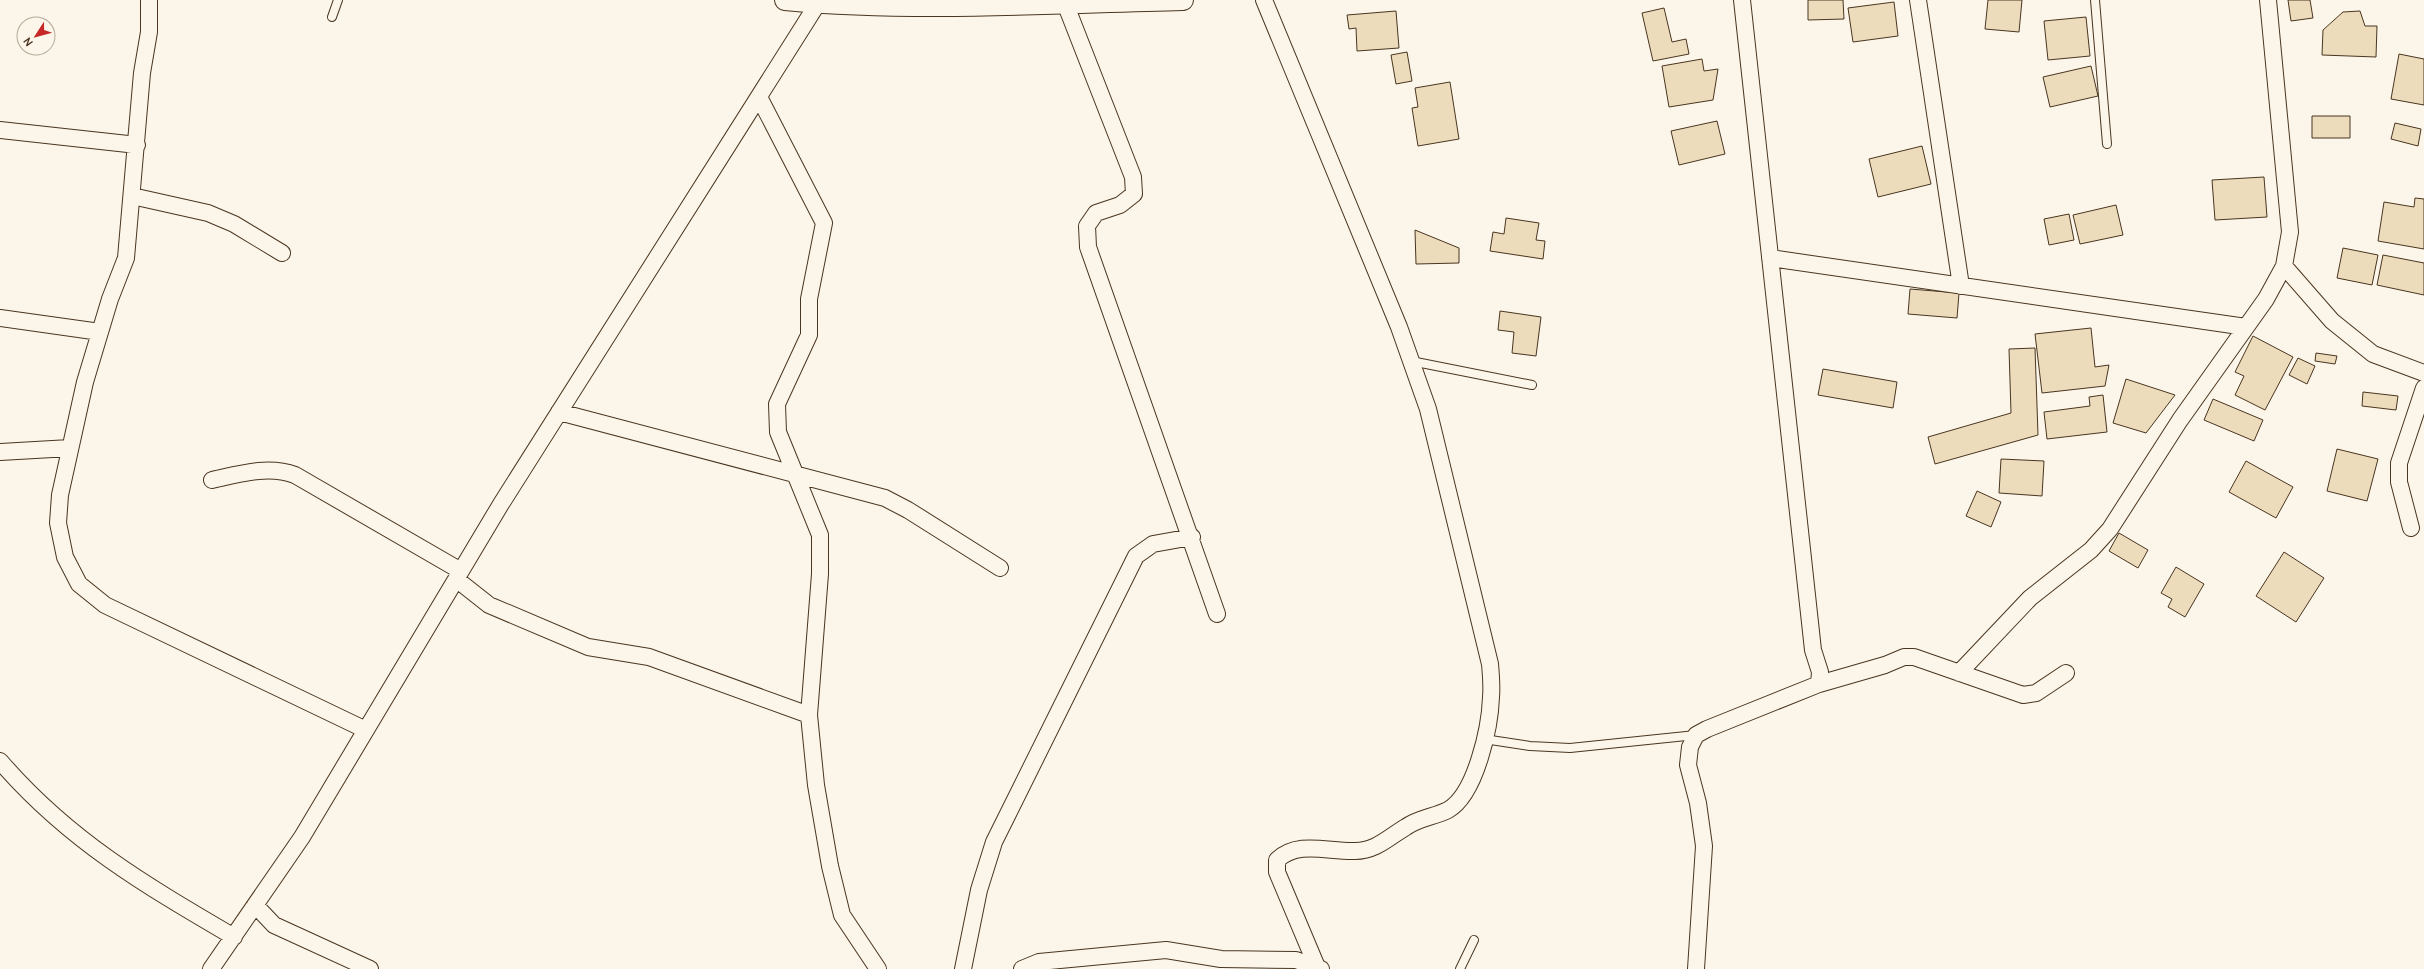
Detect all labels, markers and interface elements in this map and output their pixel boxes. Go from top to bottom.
north arrow [16,16,56,56]
text: N [20,35,36,49]

